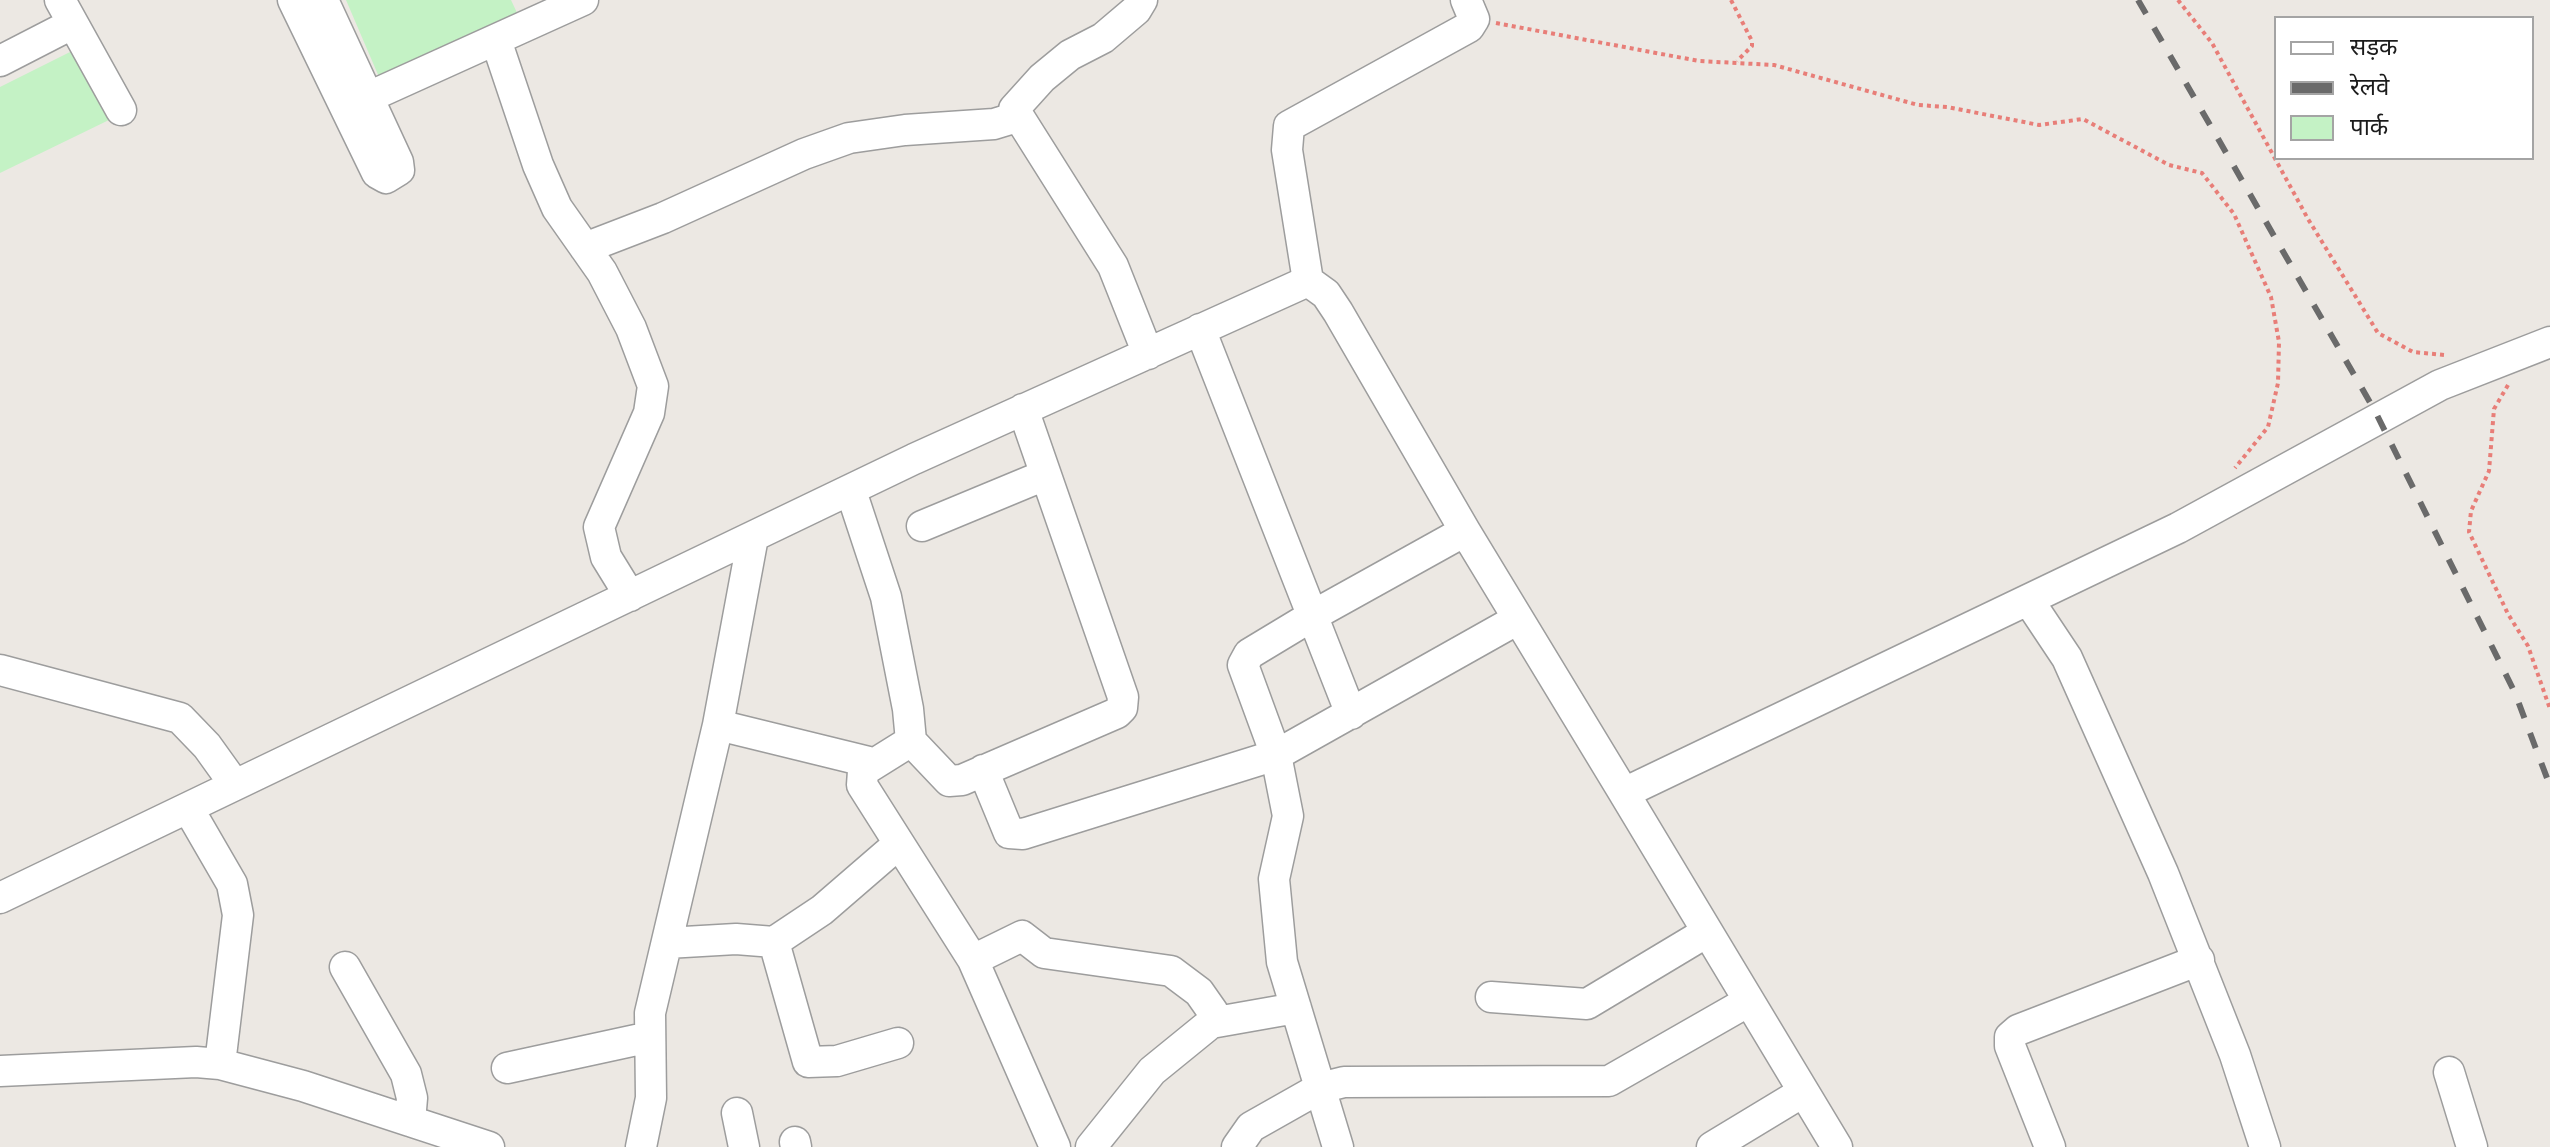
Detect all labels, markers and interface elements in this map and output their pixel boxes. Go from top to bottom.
legend [2274,16,2534,160]
text: सड़क [2350,32,2398,61]
text: रेलवे [2350,72,2389,101]
text: पार्क [2350,112,2388,141]

